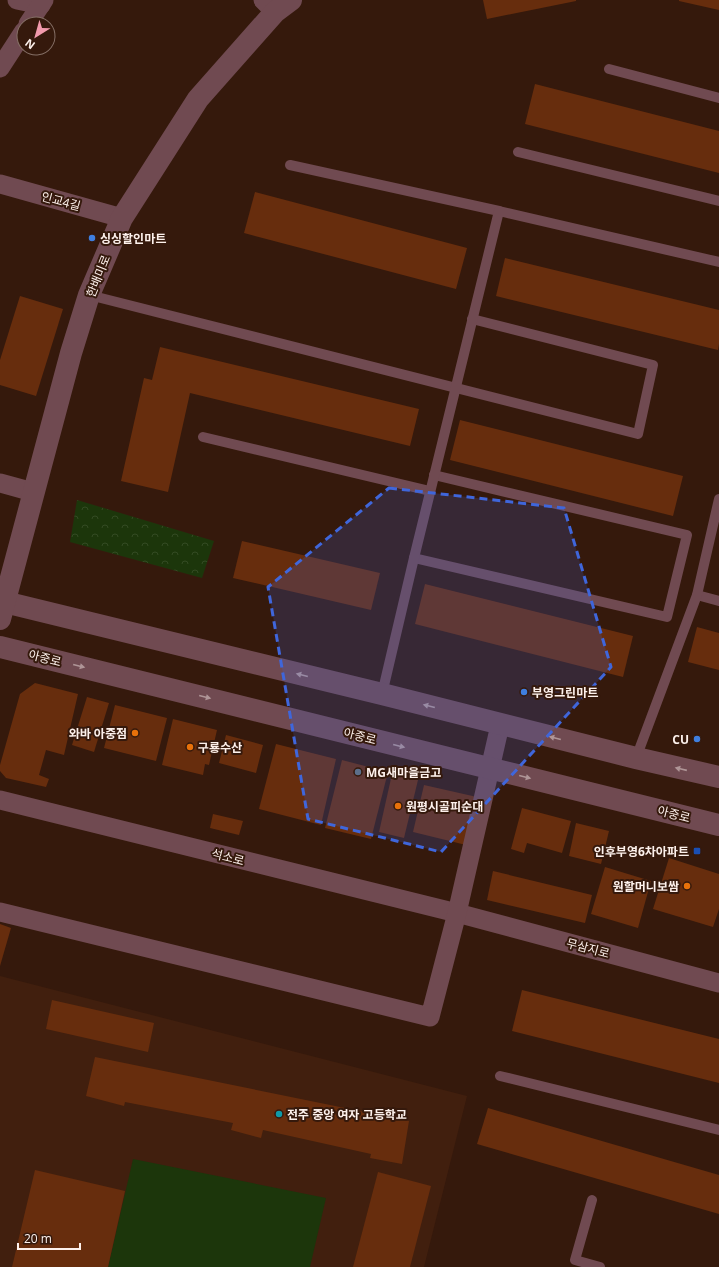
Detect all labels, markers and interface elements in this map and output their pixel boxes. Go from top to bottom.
north arrow [16,16,56,56]
text: N [22,36,38,53]
street label: 인교4길 [39,188,83,214]
place label: 싱싱할인마트 [100,230,166,247]
marker: 싱싱할인마트 [87,233,97,243]
street label: 한배미로 [82,252,114,300]
street label: 아중로 [27,646,63,670]
one-way arrow [73,664,85,670]
one-way arrow [296,672,308,678]
place label: 부영그린마트 [532,684,598,701]
marker: 부영그린마트 [519,687,529,697]
one-way arrow [199,695,211,701]
one-way arrow [422,703,434,709]
street label: 아중로 [342,724,378,748]
place label: 와바 아중점 [69,725,127,742]
marker: 와바 아중점 [130,728,140,738]
place label: CU [672,731,689,748]
marker: CU [692,734,702,744]
one-way arrow [548,735,561,741]
place label: 구룡수산 [198,739,242,756]
marker: 구룡수산 [185,742,195,752]
one-way arrow [393,743,405,749]
place label: MG새마을금고 [366,764,441,781]
one-way arrow [675,765,687,771]
marker: MG새마을금고 [353,767,363,777]
one-way arrow [519,774,531,780]
place label: 원평시골피순대 [406,798,483,815]
marker: 원평시골피순대 [393,801,403,811]
street label: 아중로 [656,802,692,826]
place label: 인후부영6차아파트 [594,843,689,860]
street label: 석소로 [210,845,246,869]
marker: 인후부영6차아파트 [692,846,702,856]
place label: 원할머니보쌈 [613,878,679,895]
marker: 원할머니보쌈 [682,881,692,891]
street label: 무삼지로 [564,934,612,962]
place label: 전주 중앙 여자 고등학교 [287,1106,407,1123]
marker: 전주 중앙 여자 고등학교 [274,1109,284,1119]
scale bar [18,1225,80,1251]
text: 20 m [24,1230,52,1247]

